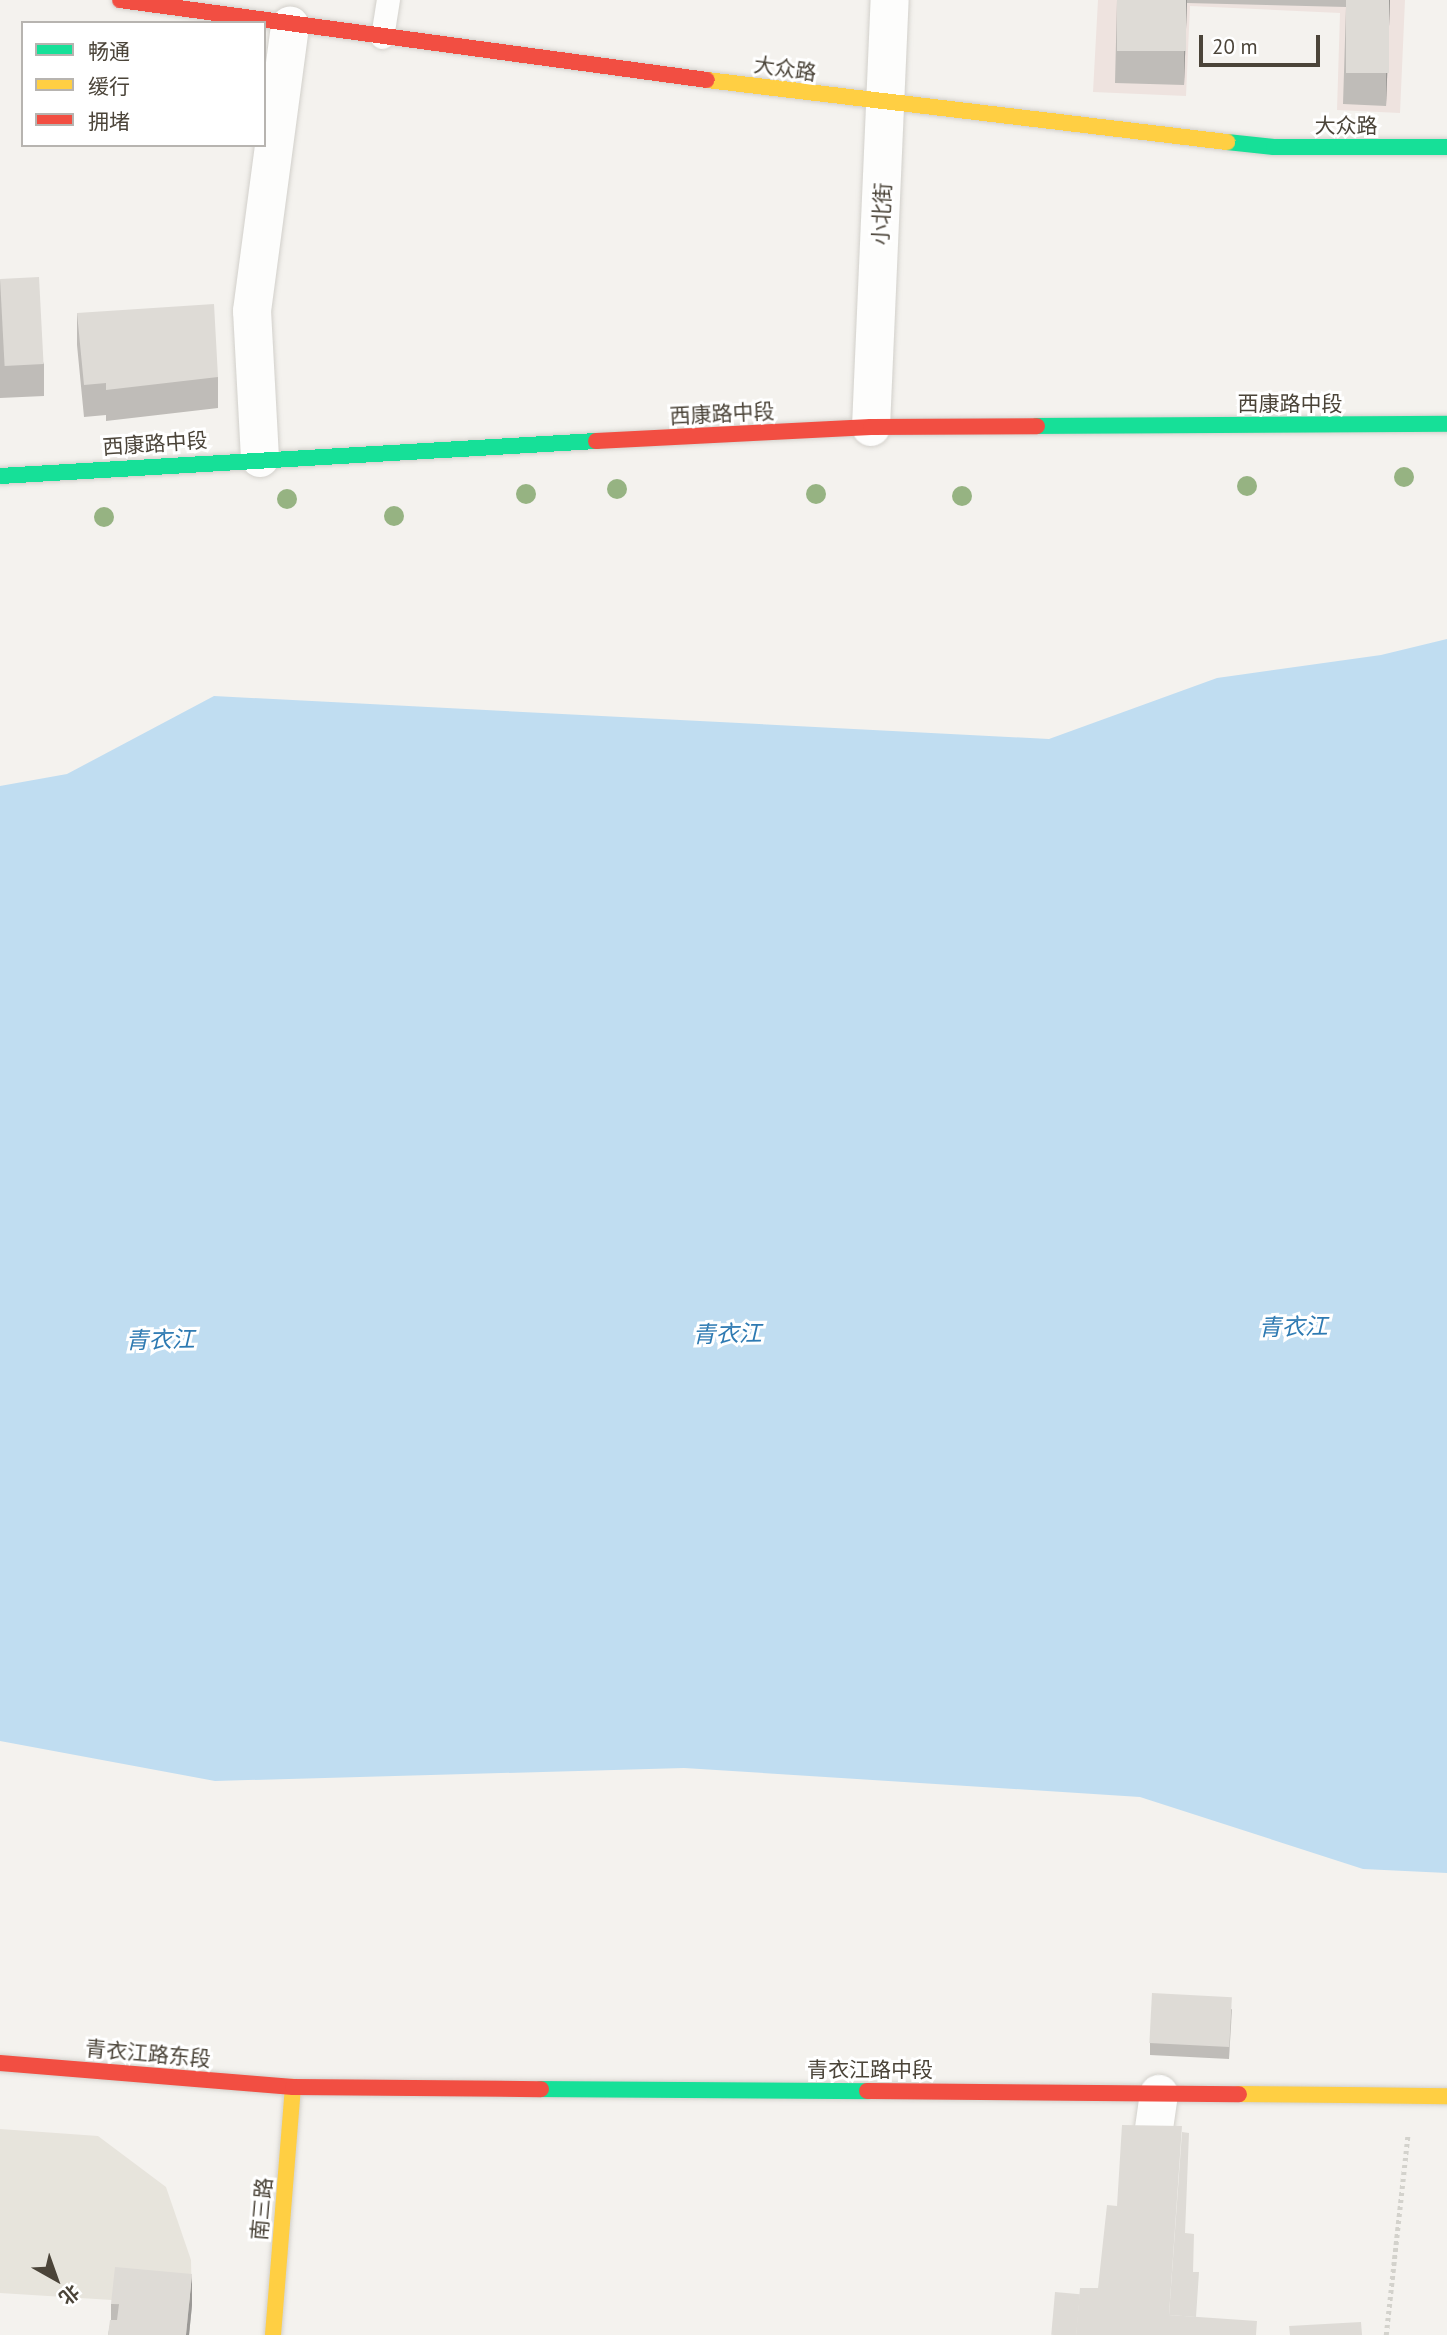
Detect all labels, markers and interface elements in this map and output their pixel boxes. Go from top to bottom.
legend [21,21,266,147]
scale bar [1202,21,1323,65]
text: 20 m [1212,33,1258,60]
text: 畅通 [88,38,130,65]
street label: 大众路 [752,52,818,86]
text: 缓行 [88,73,130,100]
text: 拥堵 [88,108,130,135]
street label: 大众路 [1315,113,1377,139]
street label: 小北街 [868,182,896,246]
street label: 西康路中段 [1238,391,1342,417]
street label: 西康路中段 [669,399,775,429]
street label: 西康路中段 [102,428,208,460]
water label: 青衣江 [1258,1313,1328,1341]
water label: 青衣江 [692,1320,762,1348]
water label: 青衣江 [125,1326,195,1354]
street label: 青衣江路东段 [84,2036,212,2072]
street label: 青衣江路中段 [807,2057,933,2083]
street label: 南三路 [247,2177,277,2241]
north arrow [21,2244,91,2314]
text: 北 [55,2280,85,2310]

